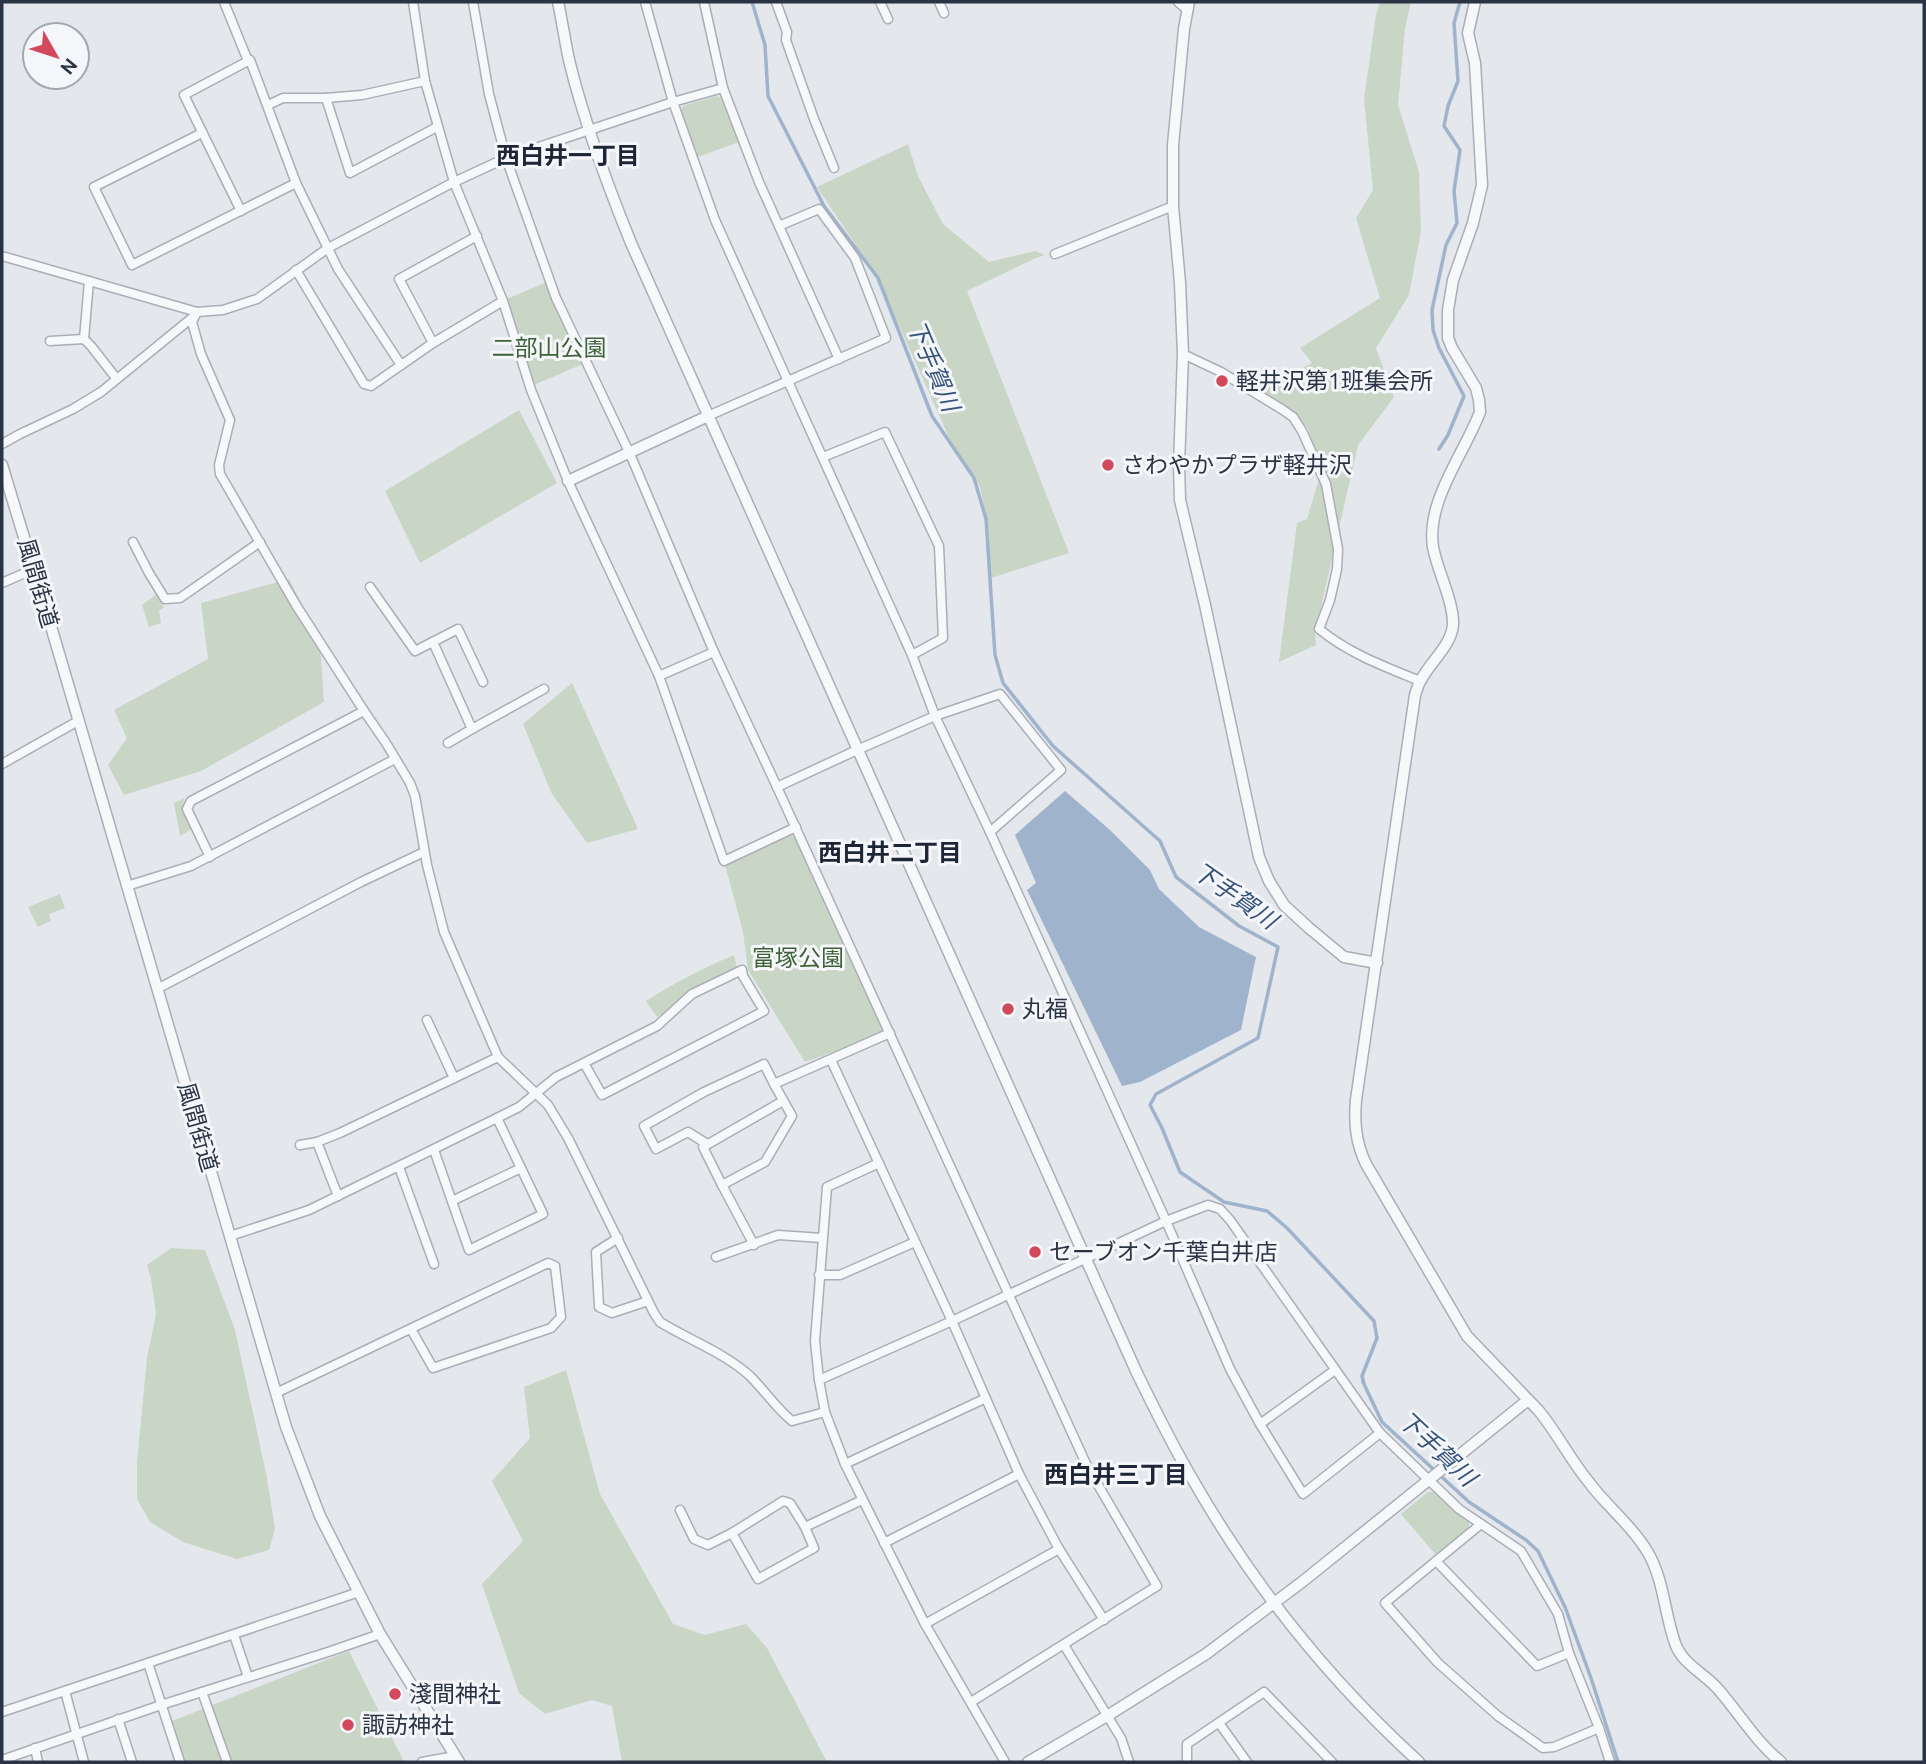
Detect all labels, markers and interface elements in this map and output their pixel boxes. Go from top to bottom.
north arrow [21,21,91,91]
text: N [56,54,82,79]
district label: 西白井一丁目 [496,142,640,169]
water label: 下手賀川 [902,316,966,418]
park label: 二部山公園 [492,335,607,360]
place label: 軽井沢第1班集会所 [1236,368,1433,393]
marker: 軽井沢第1班集会所 [1214,373,1230,389]
place label: さわやかプラザ軽井沢 [1122,452,1352,477]
marker: さわやかプラザ軽井沢 [1100,457,1116,473]
street label: 風間街道 [14,535,63,631]
district label: 西白井二丁目 [818,839,962,866]
water label: 下手賀川 [1188,857,1285,936]
park label: 富塚公園 [752,945,844,970]
place label: 丸福 [1022,996,1068,1021]
marker: 丸福 [1000,1001,1016,1017]
street label: 風間街道 [174,1079,223,1175]
place label: セーブオン千葉白井店 [1049,1239,1278,1264]
marker: セーブオン千葉白井店 [1027,1244,1043,1260]
water label: 下手賀川 [1393,1406,1484,1493]
district label: 西白井三丁目 [1044,1461,1188,1488]
place label: 淺間神社 [409,1681,501,1706]
marker: 淺間神社 [387,1686,403,1702]
place label: 諏訪神社 [362,1712,454,1737]
marker: 諏訪神社 [340,1717,356,1733]

